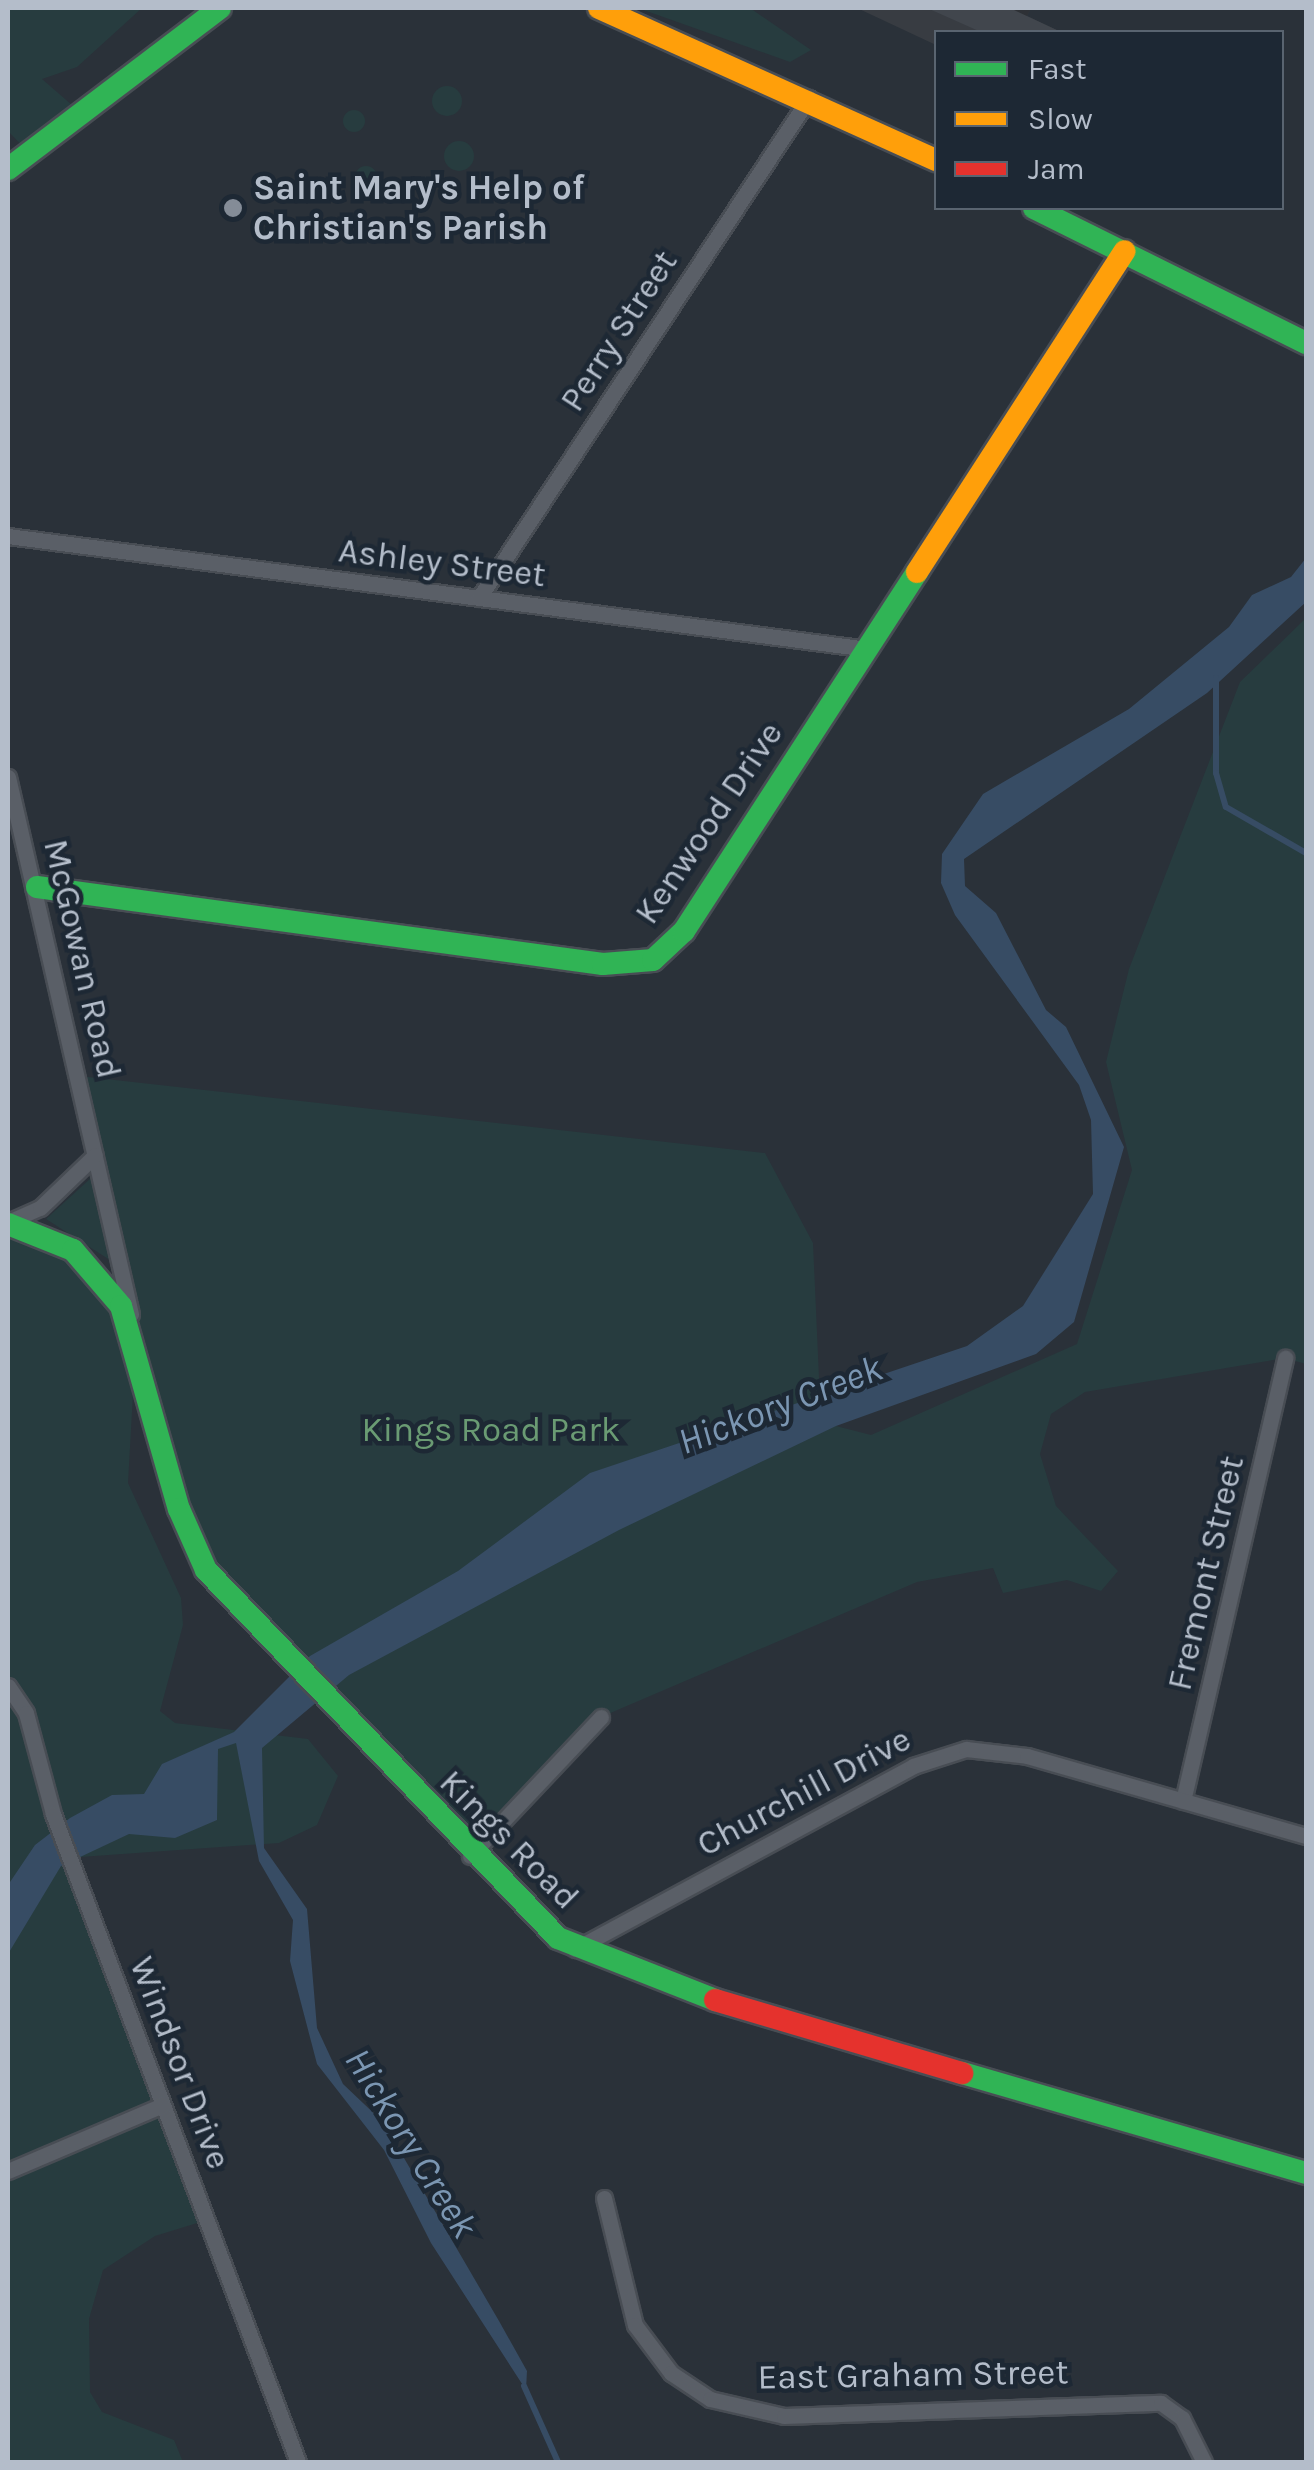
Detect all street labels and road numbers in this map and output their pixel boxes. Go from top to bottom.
street label: Perry Street [551,243,687,419]
street label: Ashley Street [336,529,548,597]
street label: Kenwood Drive [626,714,792,932]
street label: McGowan Road [34,835,130,1083]
street label: Fremont Street [1159,1452,1253,1694]
street label: Churchill Drive [690,1718,918,1866]
street label: Kings Road [431,1762,587,1918]
street label: Windsor Drive [120,1951,240,2175]
street label: East Graham Street [757,2351,1069,2399]

